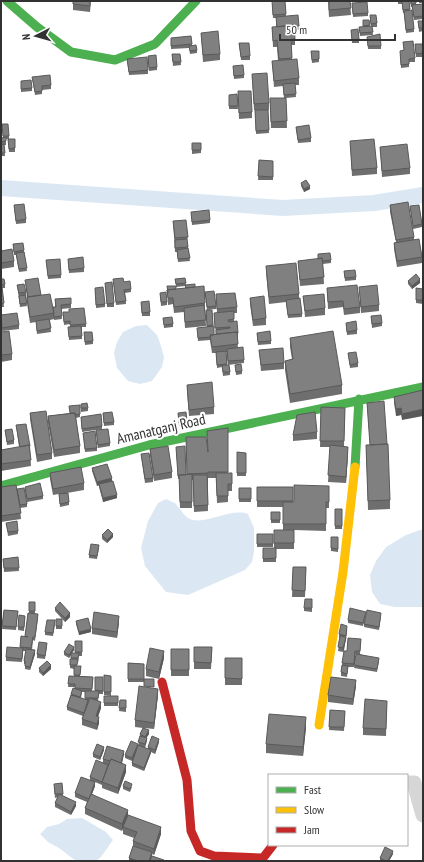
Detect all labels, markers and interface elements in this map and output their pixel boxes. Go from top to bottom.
north arrow [16,16,56,56]
scale bar [280,16,395,42]
text: 50 m [286,22,307,37]
text: N [19,33,33,41]
street label: Amanatganj Road [115,409,207,448]
legend [268,774,408,846]
text: Fast [304,782,322,797]
text: Slow [304,802,325,817]
text: Jam [303,822,320,837]

